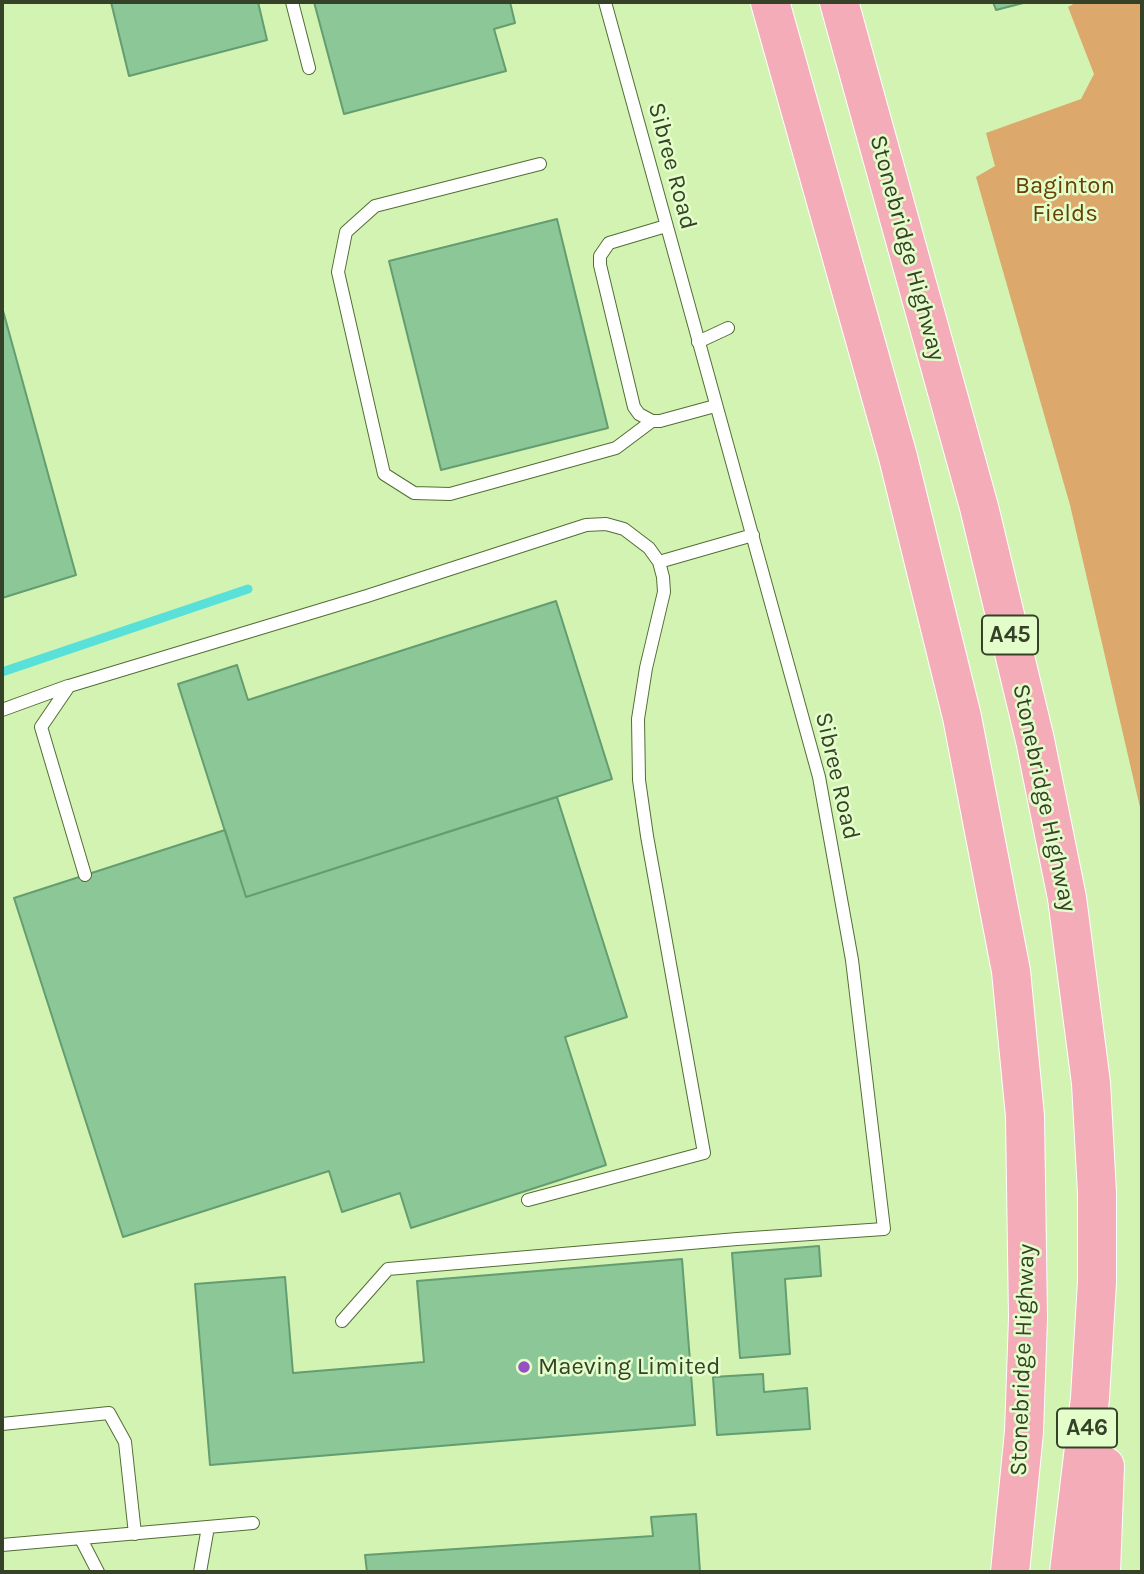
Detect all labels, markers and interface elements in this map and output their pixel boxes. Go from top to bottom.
street label: Sibree Road [641,99,703,233]
street label: Stonebridge Highway [863,132,951,364]
park label: Baginton Fields [1015,172,1115,228]
road number: A45 [982,615,1038,654]
street label: Stonebridge Highway [1006,681,1082,915]
street label: Sibree Road [808,709,866,843]
street label: Stonebridge Highway [1005,1243,1041,1477]
place label: Maeving Limited [538,1353,720,1381]
marker: Maeving Limited [516,1359,532,1375]
road number: A46 [1057,1408,1117,1448]

